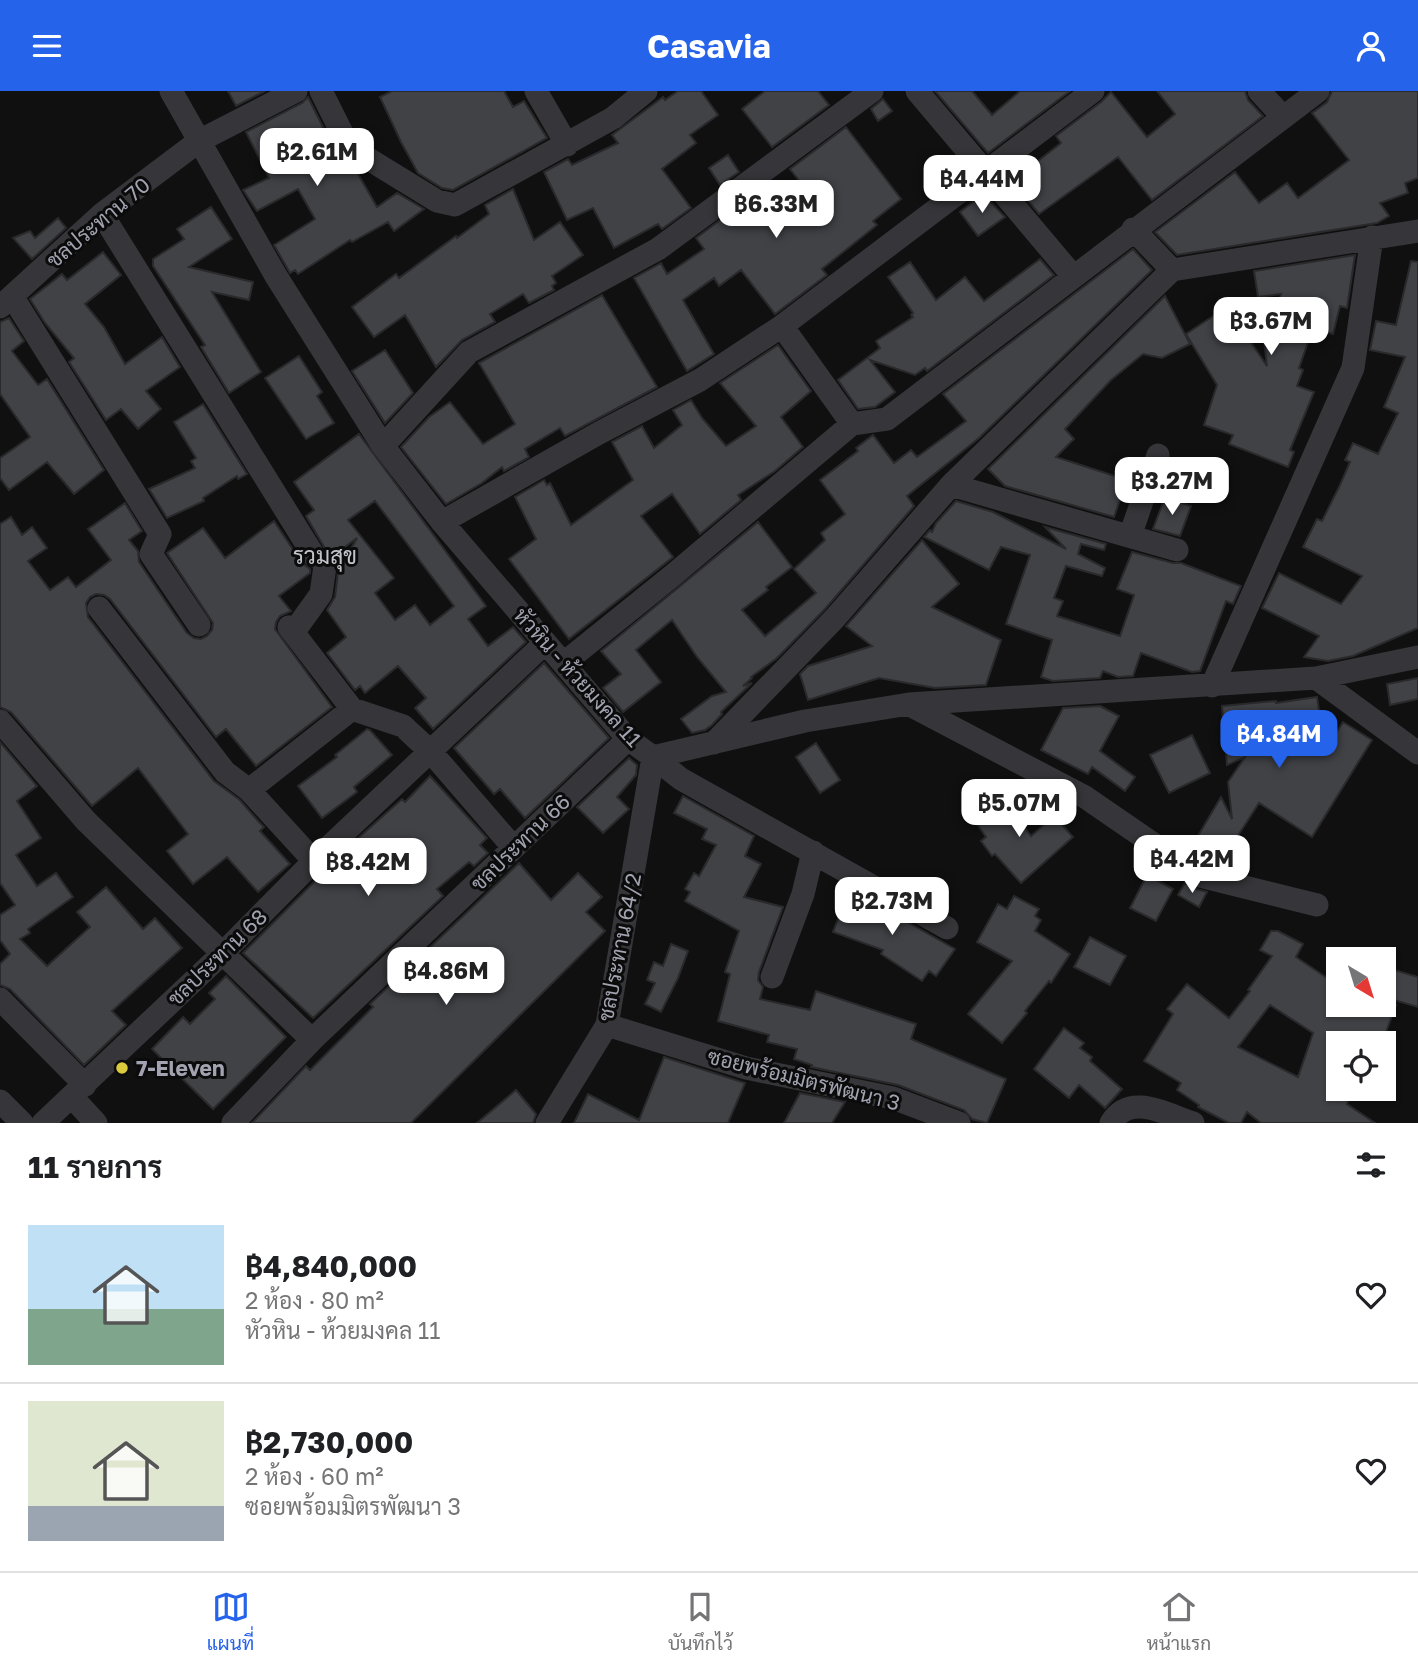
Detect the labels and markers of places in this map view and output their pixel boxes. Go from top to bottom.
pin: ฿2.61M [260,129,374,188]
pin: ฿4.44M [925,155,1039,215]
pin: ฿6.33M [719,181,833,240]
pin: ฿3.67M [1214,297,1328,357]
pin: ฿3.27M [1115,457,1229,517]
pin: ฿4.84M [1222,711,1336,770]
pin: ฿5.07M [962,779,1076,839]
pin: ฿4.42M [1135,835,1249,895]
pin: ฿8.42M [311,839,425,898]
pin: ฿2.73M [835,877,949,937]
pin: ฿4.86M [389,947,503,1007]
place label: 7-Eleven [136,1055,225,1081]
marker: 7-Eleven [114,1060,130,1076]

